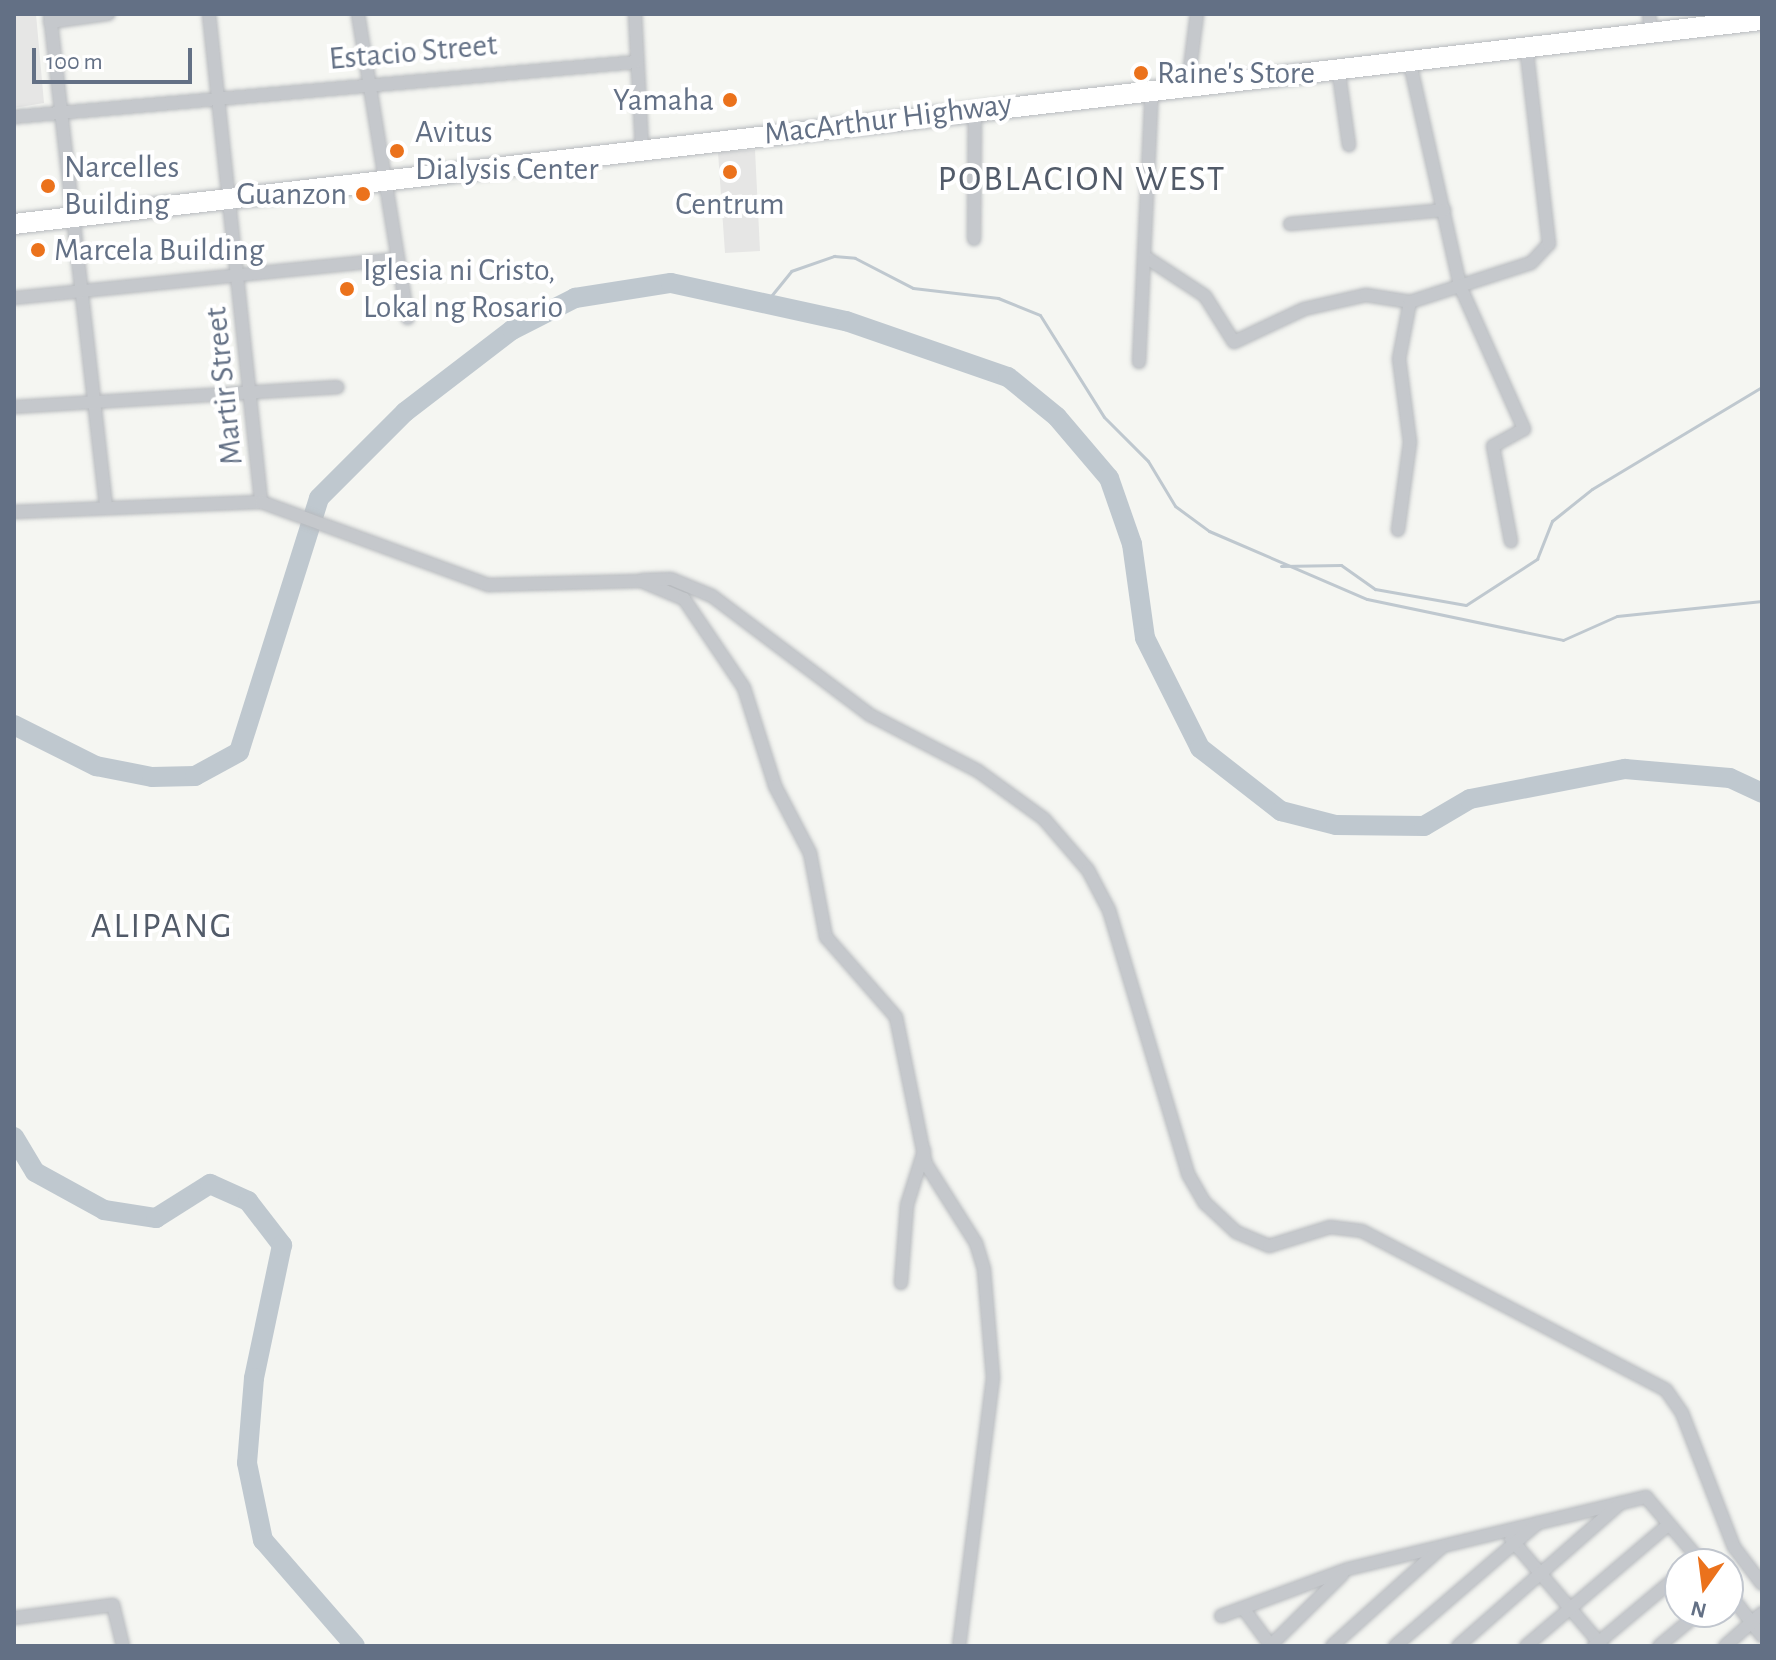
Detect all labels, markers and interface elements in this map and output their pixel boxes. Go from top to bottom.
street label: Estacio Street [327,26,499,78]
scale bar [36,32,196,82]
text: 100 m [46,50,103,74]
place label: Raine's Store [1157,54,1315,92]
marker: Raine's Store [1132,64,1150,82]
place label: Yamaha [613,81,714,119]
street label: MacArthur Highway [762,85,1014,153]
marker: Yamaha [721,91,739,109]
place label: Avitus Dialysis Center [415,114,599,189]
marker: Avitus Dialysis Center [386,140,408,162]
place label: Narcelles Building [64,149,179,224]
district label: POBLACION WEST [938,158,1226,202]
marker: Centrum [721,163,739,181]
place label: Guanzon [237,175,347,213]
marker: Narcelles Building [39,177,57,195]
marker: Guanzon [354,185,372,203]
place label: Centrum [675,185,785,223]
place label: Marcela Building [54,231,264,269]
marker: Marcela Building [29,241,47,259]
place label: Iglesia ni Cristo, Lokal ng Rosario [363,252,563,327]
marker: Iglesia ni Cristo, Lokal ng Rosario [338,280,356,298]
street label: Martir Street [197,305,251,467]
district label: ALIPANG [91,905,233,949]
north arrow [1664,1548,1744,1628]
text: N [1689,1597,1709,1622]

